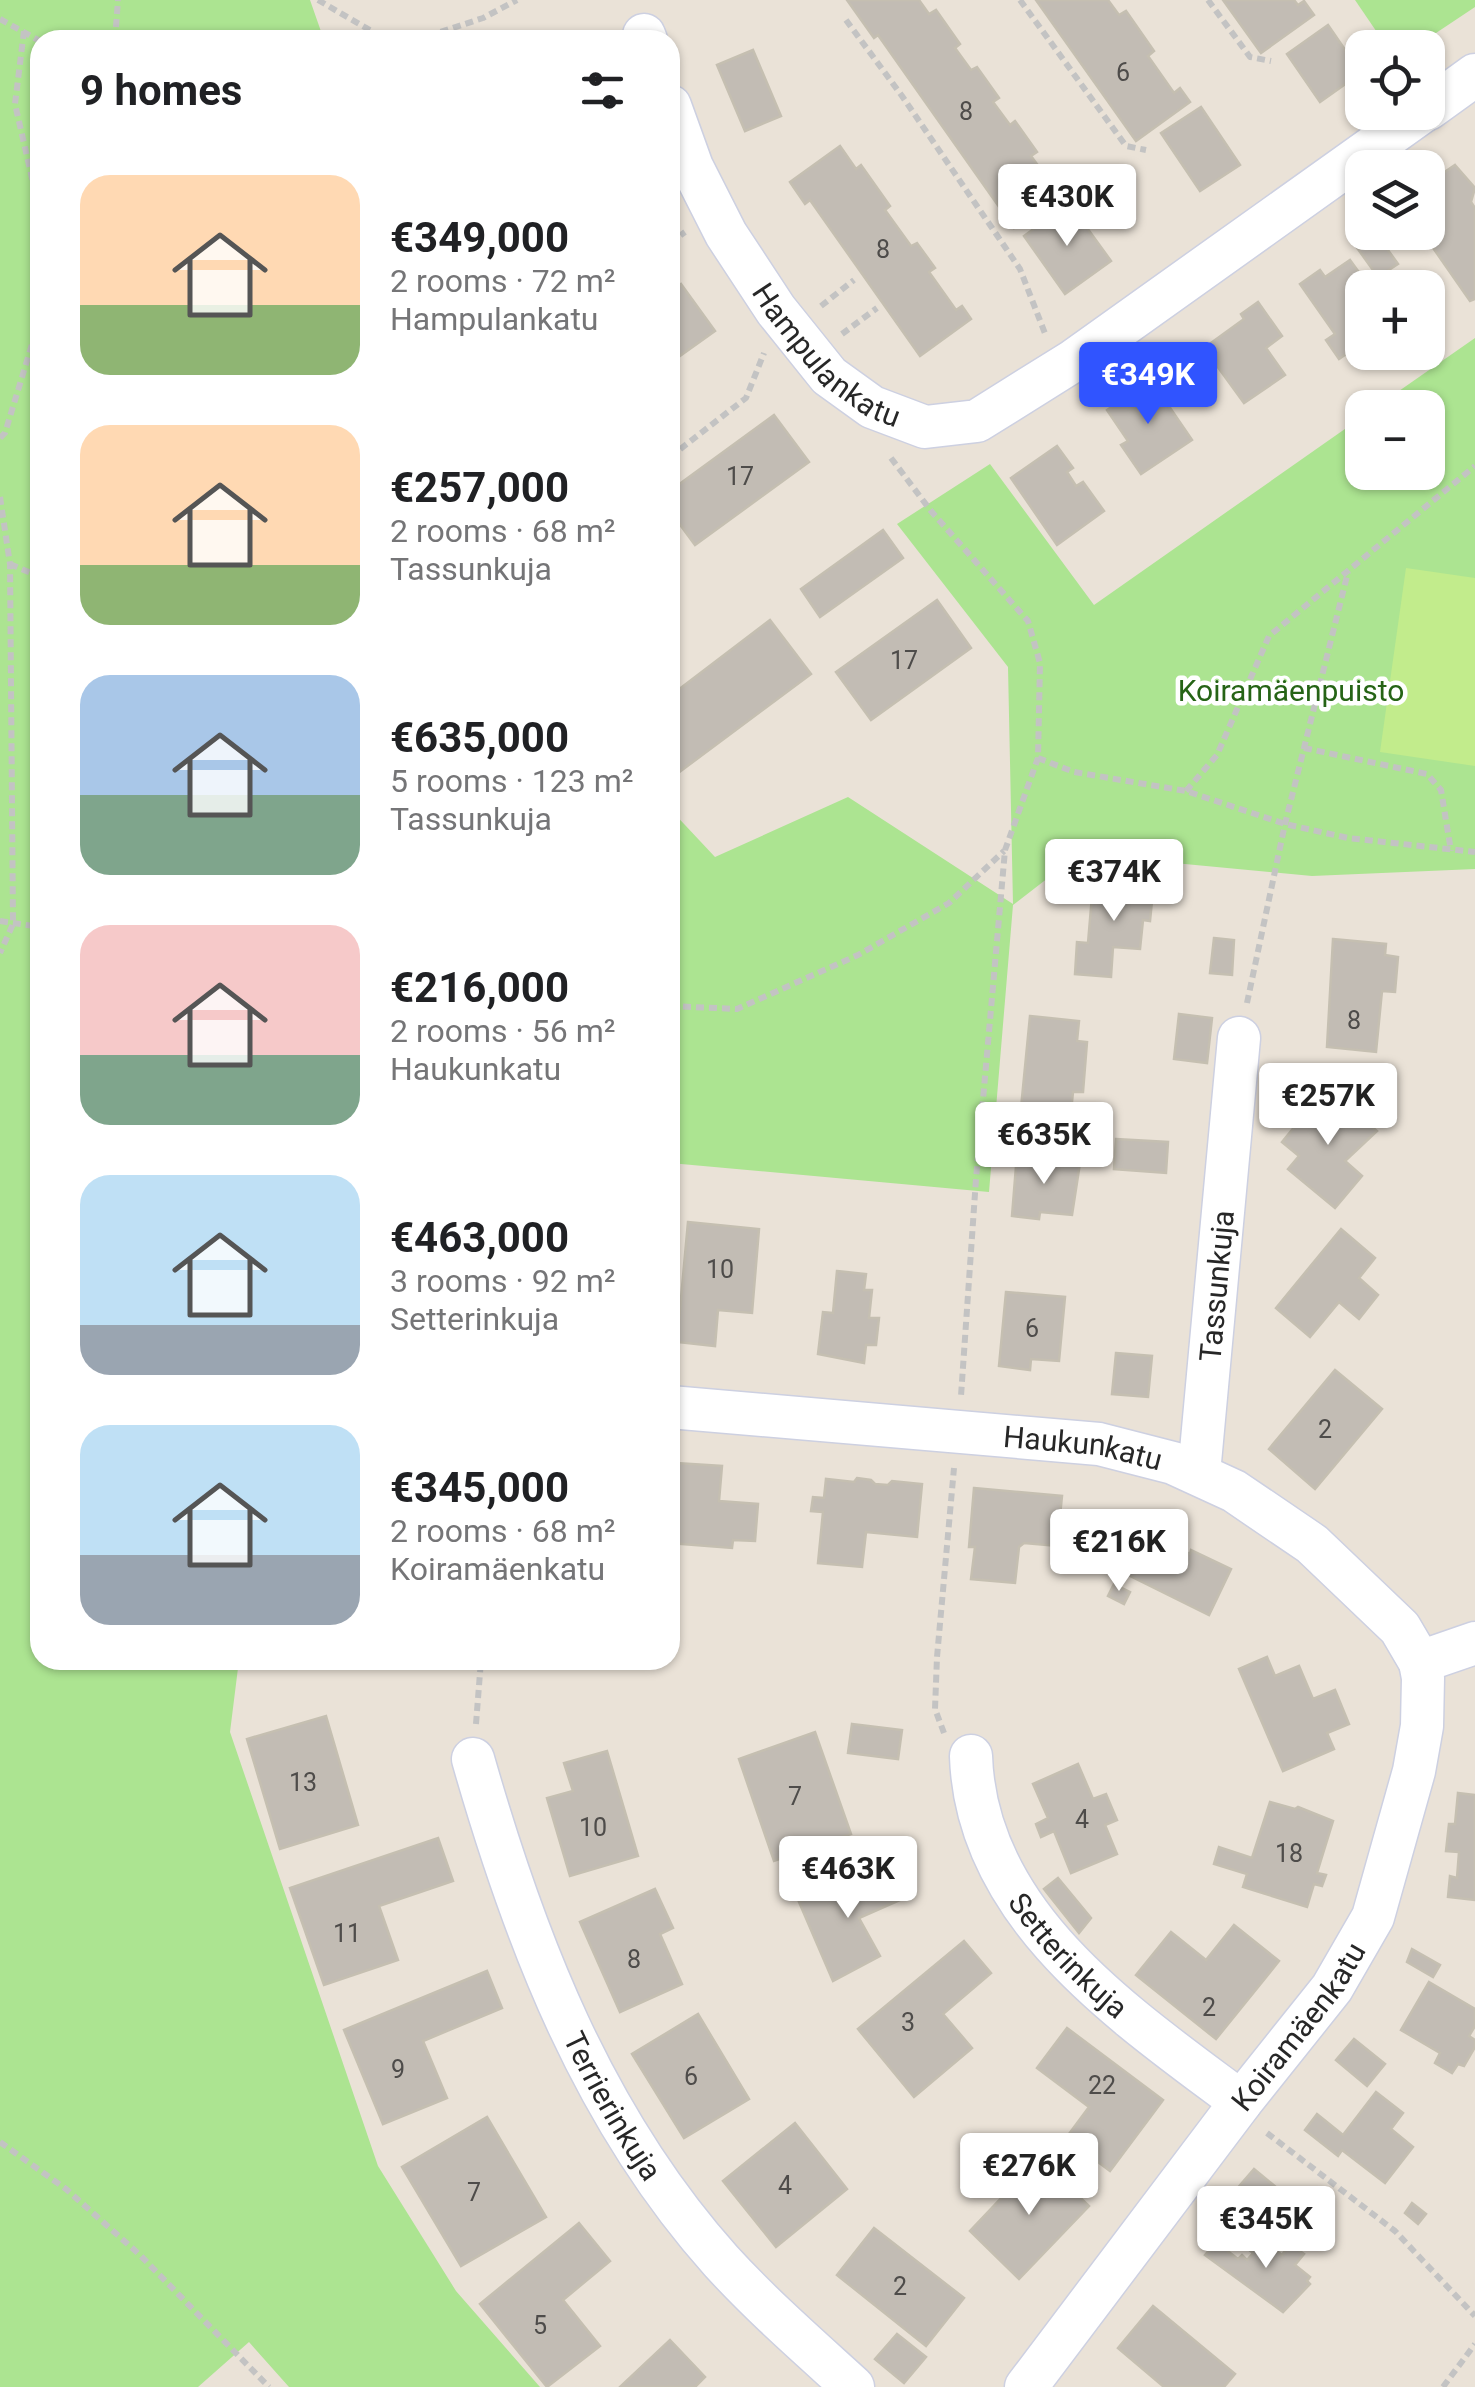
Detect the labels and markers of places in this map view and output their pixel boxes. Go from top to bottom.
pin: €430K [997,164,1137,249]
pin: €349K [1078,342,1218,427]
pin: €374K [1044,839,1184,924]
pin: €257K [1258,1063,1398,1148]
pin: €635K [974,1102,1114,1187]
pin: €216K [1049,1509,1189,1594]
pin: €463K [778,1836,918,1921]
pin: €276K [959,2133,1099,2218]
pin: €345K [1196,2186,1336,2271]

